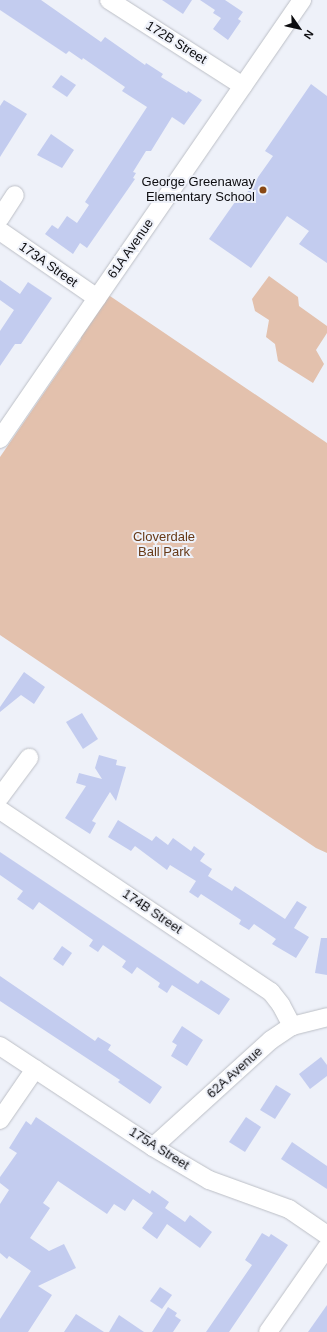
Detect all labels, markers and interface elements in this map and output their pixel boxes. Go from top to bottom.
north arrow [279,8,319,48]
street label: 172B Street [143,18,209,68]
text: N [302,28,316,41]
place label: George Greenaway Elementary School [142,175,255,206]
marker: George Greenaway Elementary School [258,185,268,195]
street label: 61A Avenue [104,216,158,282]
street label: 173A Street [15,239,81,291]
park label: Cloverdale Ball Park [133,530,195,561]
street label: 174B Street [119,886,185,938]
street label: 62A Avenue [204,1044,266,1102]
street label: 175A Street [126,1124,192,1174]

